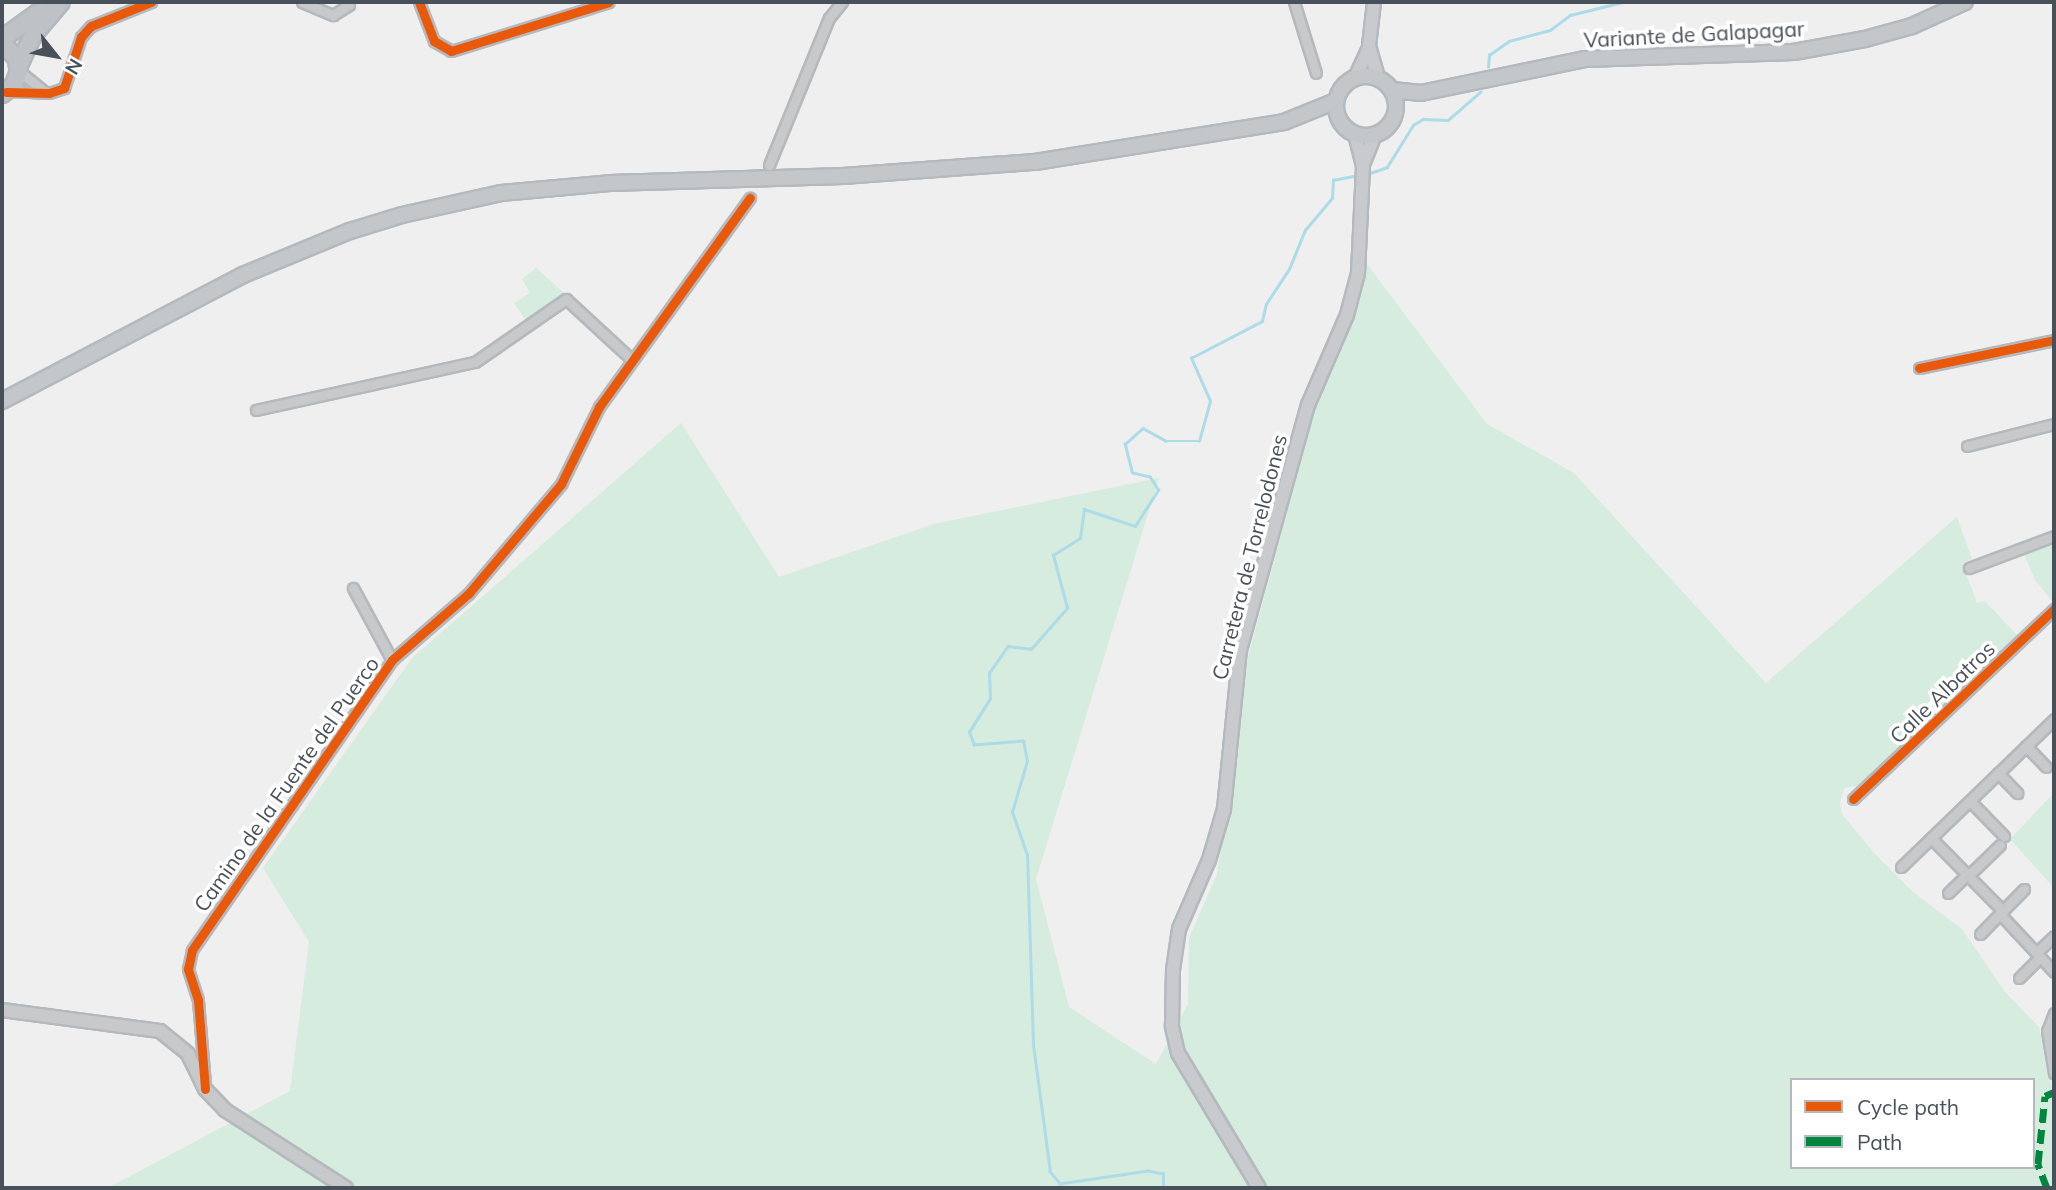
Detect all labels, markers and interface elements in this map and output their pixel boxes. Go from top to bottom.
street label: Variante de Galapagar [1583,16,1805,52]
north arrow [21,21,91,91]
text: N [60,54,88,79]
street label: Carretera de Torrelodones [1206,432,1292,682]
street label: Calle Albatros [1884,636,2000,748]
street label: Camino de la Fuente del Puerco [188,652,384,916]
legend [1790,1078,2035,1169]
text: Cycle path [1857,1094,1959,1120]
text: Path [1857,1129,1902,1155]

